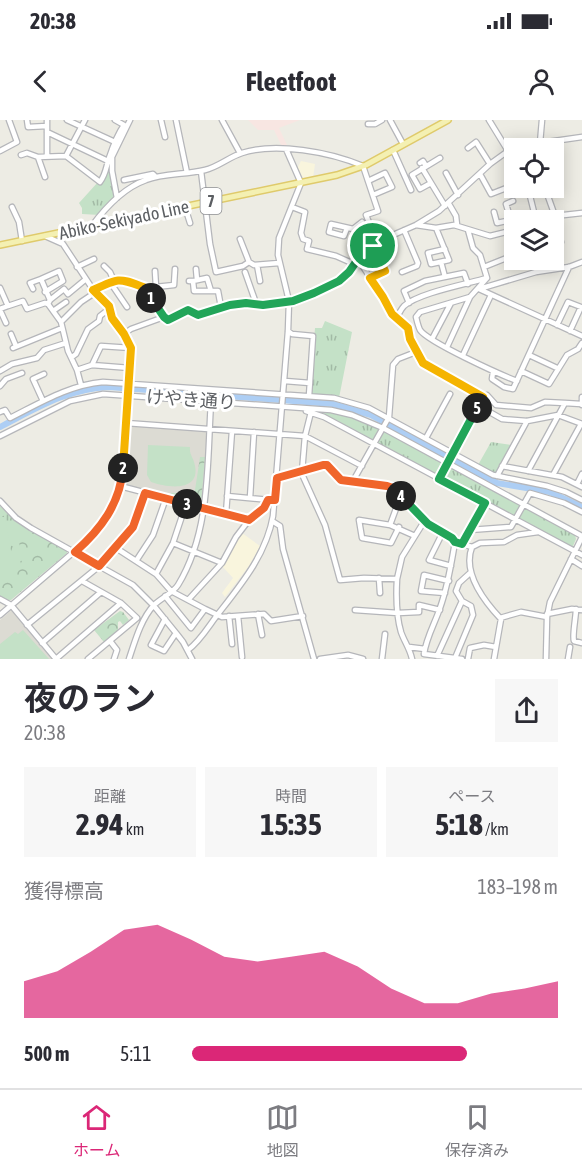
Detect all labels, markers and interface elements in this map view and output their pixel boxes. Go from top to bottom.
text: 20:38 [30,8,76,34]
icon: back [24,65,57,98]
icon: person [525,65,558,98]
text: Fleetfoot [246,66,336,97]
map controls [504,138,564,270]
button: locate [504,138,564,198]
road number: 7 [200,188,222,214]
street label: Abiko-Sekiyado Line [57,195,191,244]
button: layers [504,210,564,270]
pin [347,220,398,271]
icon: arrive [356,229,389,262]
pin: 1 [136,283,166,313]
text: 1 [147,289,155,307]
street label: けやき通り [145,386,237,413]
pin: 5 [462,393,492,423]
text: 5 [473,399,481,417]
pin: 2 [108,453,138,483]
text: 2 [119,459,127,477]
pin: 4 [386,481,416,511]
text: 4 [397,487,405,505]
pin: 3 [172,489,202,519]
text: 3 [183,495,191,513]
text: 夜のラン [24,679,156,717]
button: share [495,679,558,742]
text: 20:38 [24,721,66,744]
text: 距離 [94,787,126,805]
text: 時間 [275,787,307,805]
text: ペース [448,787,496,805]
text: 2.94 [76,807,123,841]
text: 15:35 [260,807,322,841]
text: 5:18 [435,807,483,841]
text: km [123,820,144,838]
text: /km [483,820,509,838]
text: 183–198 m [477,875,558,898]
text: 獲得標高 [24,879,104,902]
text: 500 m [24,1042,69,1065]
text: 5:11 [120,1042,152,1065]
tab: ホーム [73,1101,120,1161]
tab: 地図 [266,1101,299,1161]
tab: 保存済み [445,1101,509,1161]

